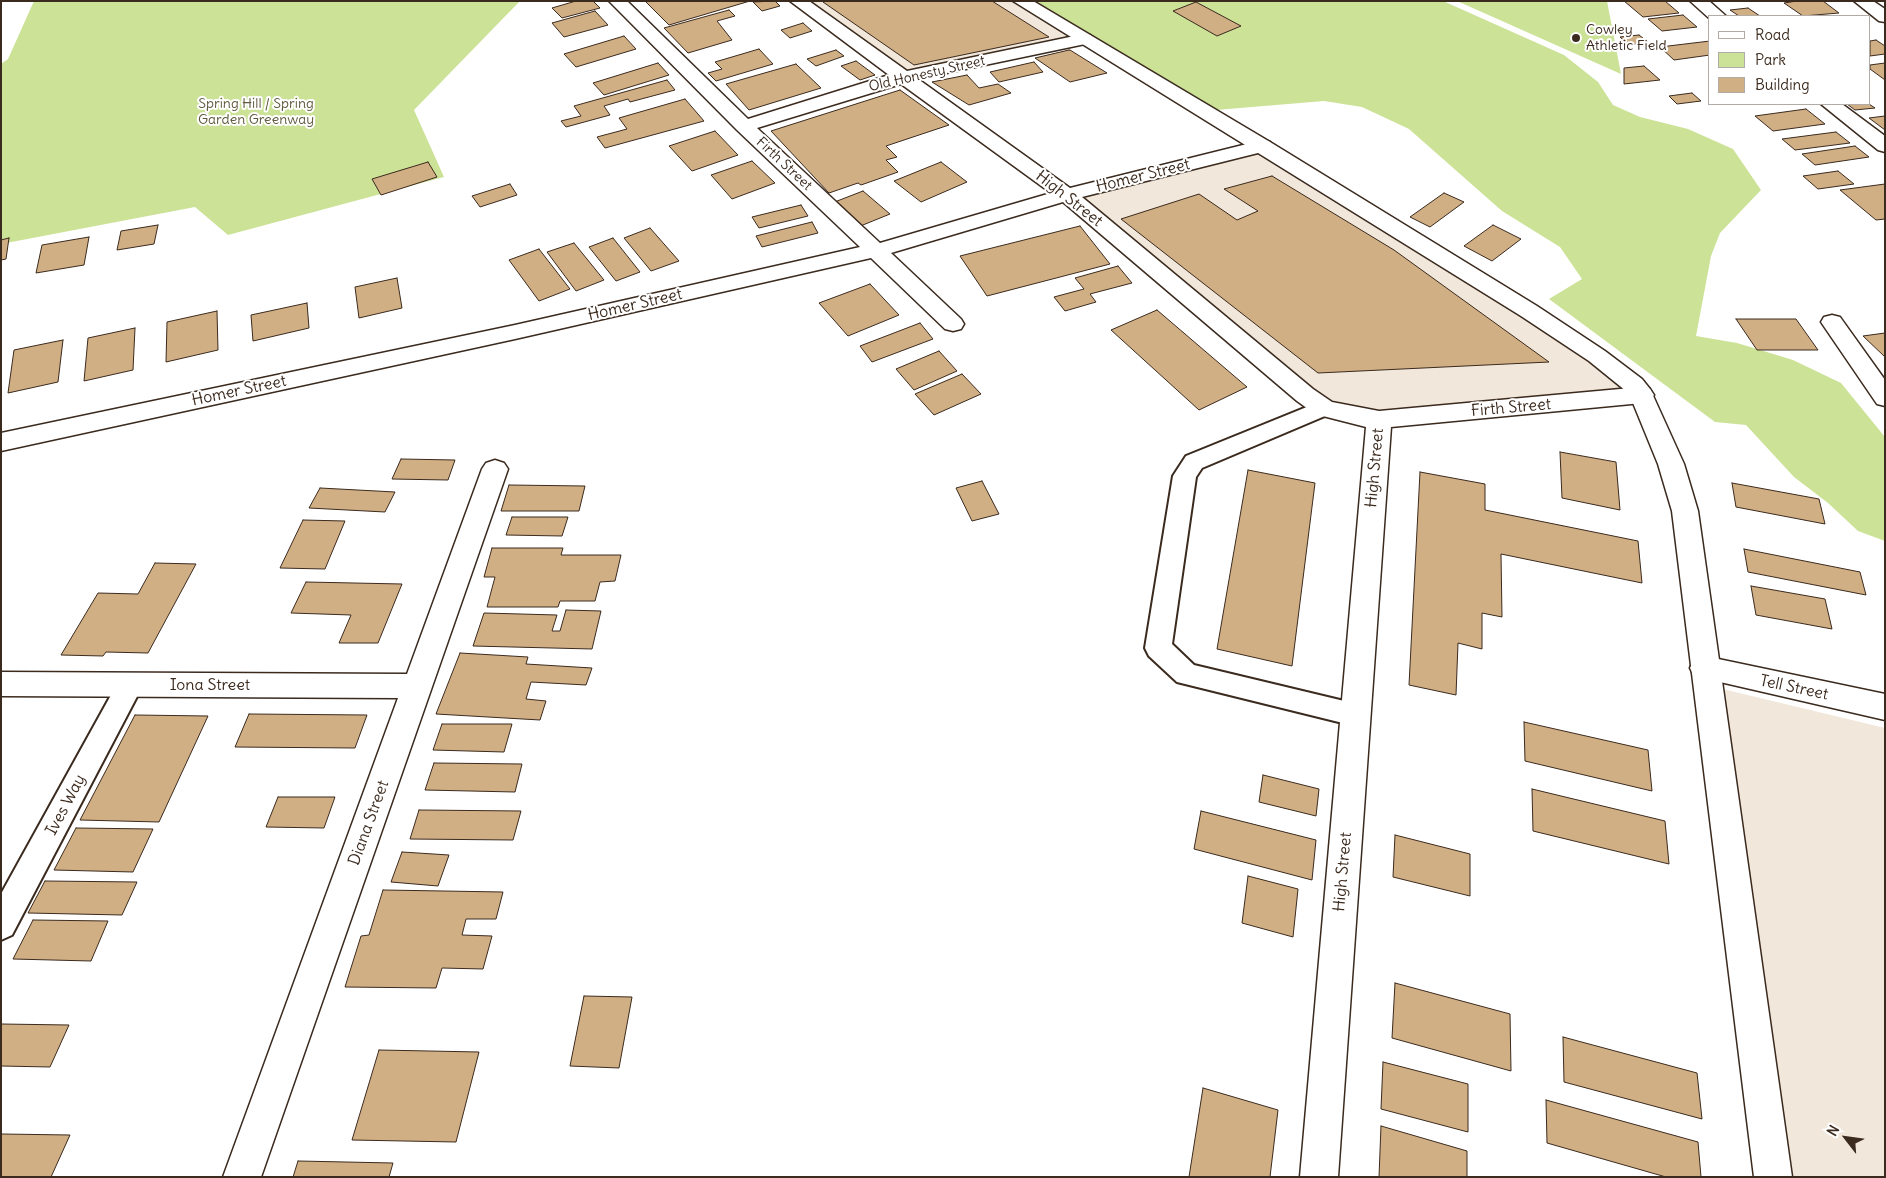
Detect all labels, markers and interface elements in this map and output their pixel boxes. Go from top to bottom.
legend [1708,15,1871,105]
place label: Cowley Athletic Field [1586,22,1667,54]
text: Road [1755,25,1790,44]
marker: Cowley Athletic Field [1570,32,1582,44]
text: Park [1755,50,1786,69]
street label: Old Honesty Street [867,52,987,96]
text: Building [1755,75,1810,94]
park label: Spring Hill / Spring Garden Greenway [198,96,314,128]
street label: Firth Street [753,134,815,194]
street label: Homer Street [1094,155,1192,197]
street label: High Street [1032,167,1106,231]
street label: Homer Street [586,285,684,325]
street label: Homer Street [190,372,288,410]
street label: Firth Street [1470,395,1552,421]
street label: High Street [1362,427,1388,509]
street label: Tell Street [1758,671,1830,705]
street label: Iona Street [170,675,250,695]
street label: Ives Way [42,771,90,839]
street label: Diana Street [345,778,393,868]
street label: High Street [1330,831,1356,913]
north arrow [1821,1113,1871,1163]
text: N [1823,1122,1843,1139]

